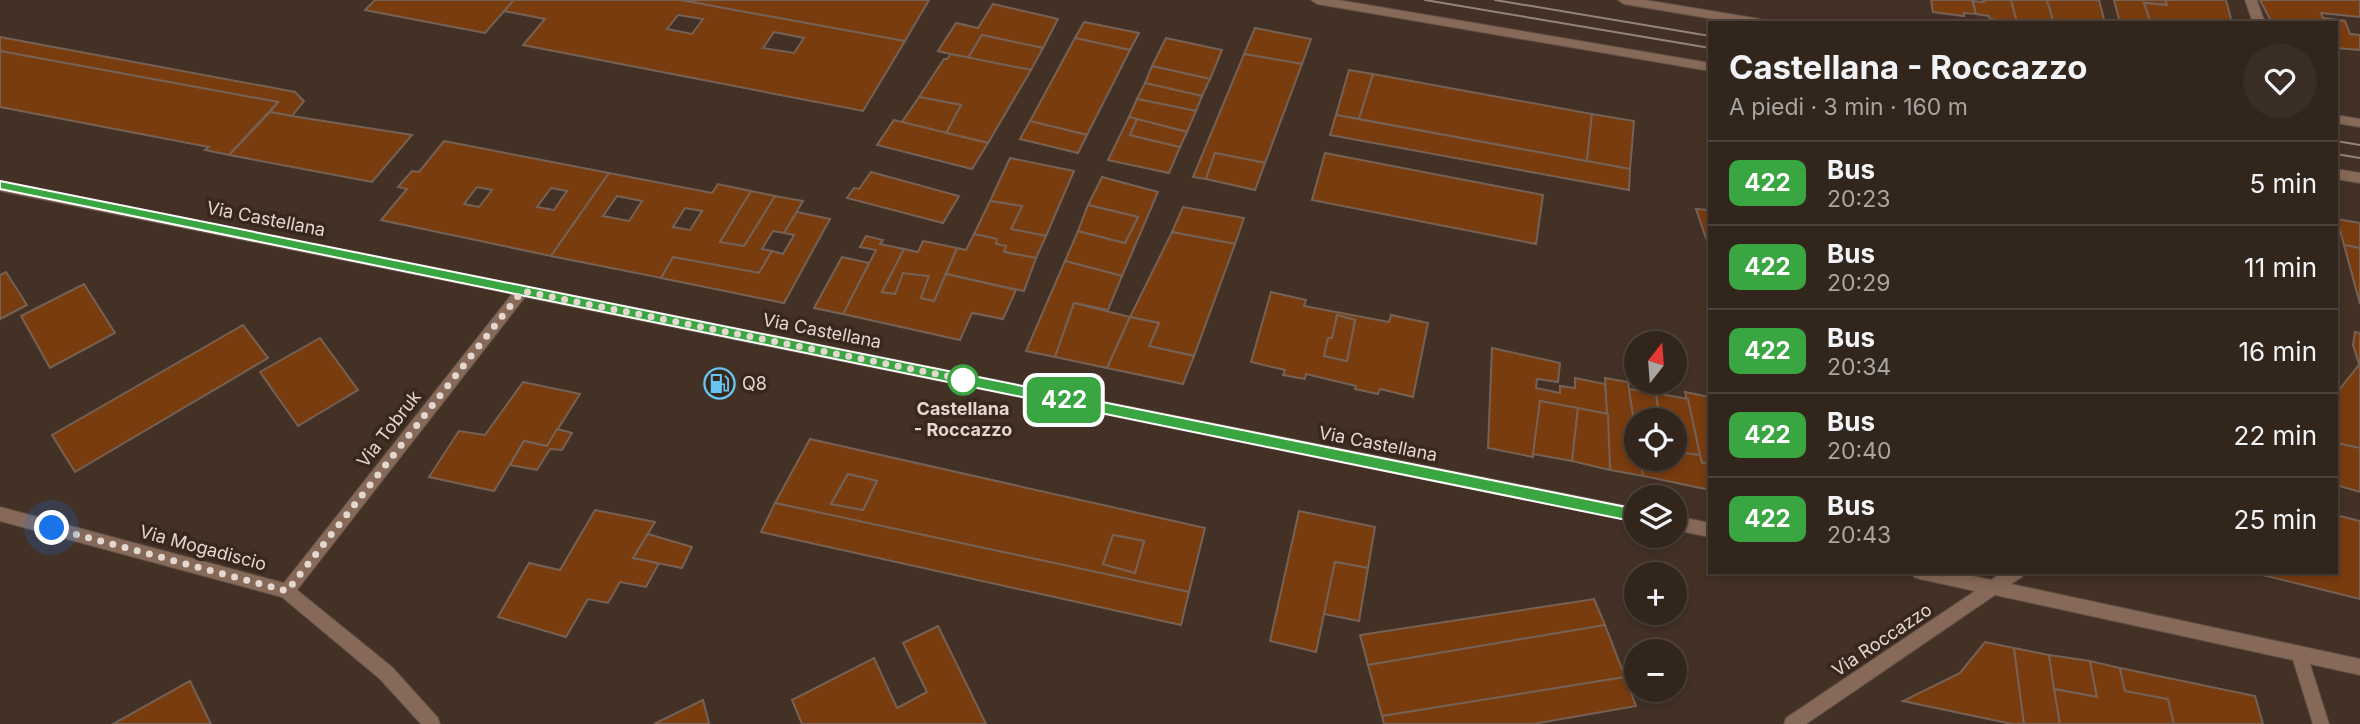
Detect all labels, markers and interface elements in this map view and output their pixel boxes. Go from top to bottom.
button: heart [2243,44,2317,118]
text: Castellana - Roccazzo [1729,47,2088,87]
text: A piedi · 3 min · 160 m [1729,93,1968,121]
text: Bus [1827,154,1875,185]
text: 422 [1744,168,1791,197]
text: 5 min [2249,168,2317,199]
text: 20:23 [1827,185,1890,213]
street label: Via Castellana [205,197,327,240]
text: Bus [1827,238,1875,269]
text: 422 [1744,252,1791,281]
text: 11 min [2244,252,2317,283]
text: 20:29 [1827,269,1890,297]
street label: Via Castellana [761,309,883,352]
text: Bus [1827,322,1875,353]
north arrow [1624,331,1687,394]
map controls [1624,331,1687,702]
text: 422 [1744,336,1791,365]
text: 16 min [2239,336,2317,367]
text: 20:34 [1827,353,1891,381]
marker: Castellana - Roccazzo [948,365,978,395]
fuel station icon: Q8 [702,367,736,401]
place label: Q8 [742,373,767,394]
line badge: 422 [1024,377,1104,423]
text: 422 [1041,385,1087,414]
street label: Via Tobruk [352,386,425,471]
place label: Castellana - Roccazzo [914,398,1012,440]
text: Bus [1827,406,1875,437]
button: locate [1624,408,1687,471]
text: 422 [1744,420,1791,449]
text: 22 min [2234,420,2317,451]
street label: Via Castellana [1317,422,1439,465]
text: 20:40 [1827,437,1892,465]
button: layers [1624,485,1687,548]
text: Bus [1827,490,1875,521]
text: 422 [1744,504,1791,533]
text: 25 min [2234,504,2317,535]
your location [34,510,69,545]
street label: Via Mogadiscio [137,520,269,575]
text: 20:43 [1827,521,1891,549]
button: + [1624,562,1687,625]
street label: Via Roccazzo [1828,599,1935,681]
button: − [1624,639,1687,702]

